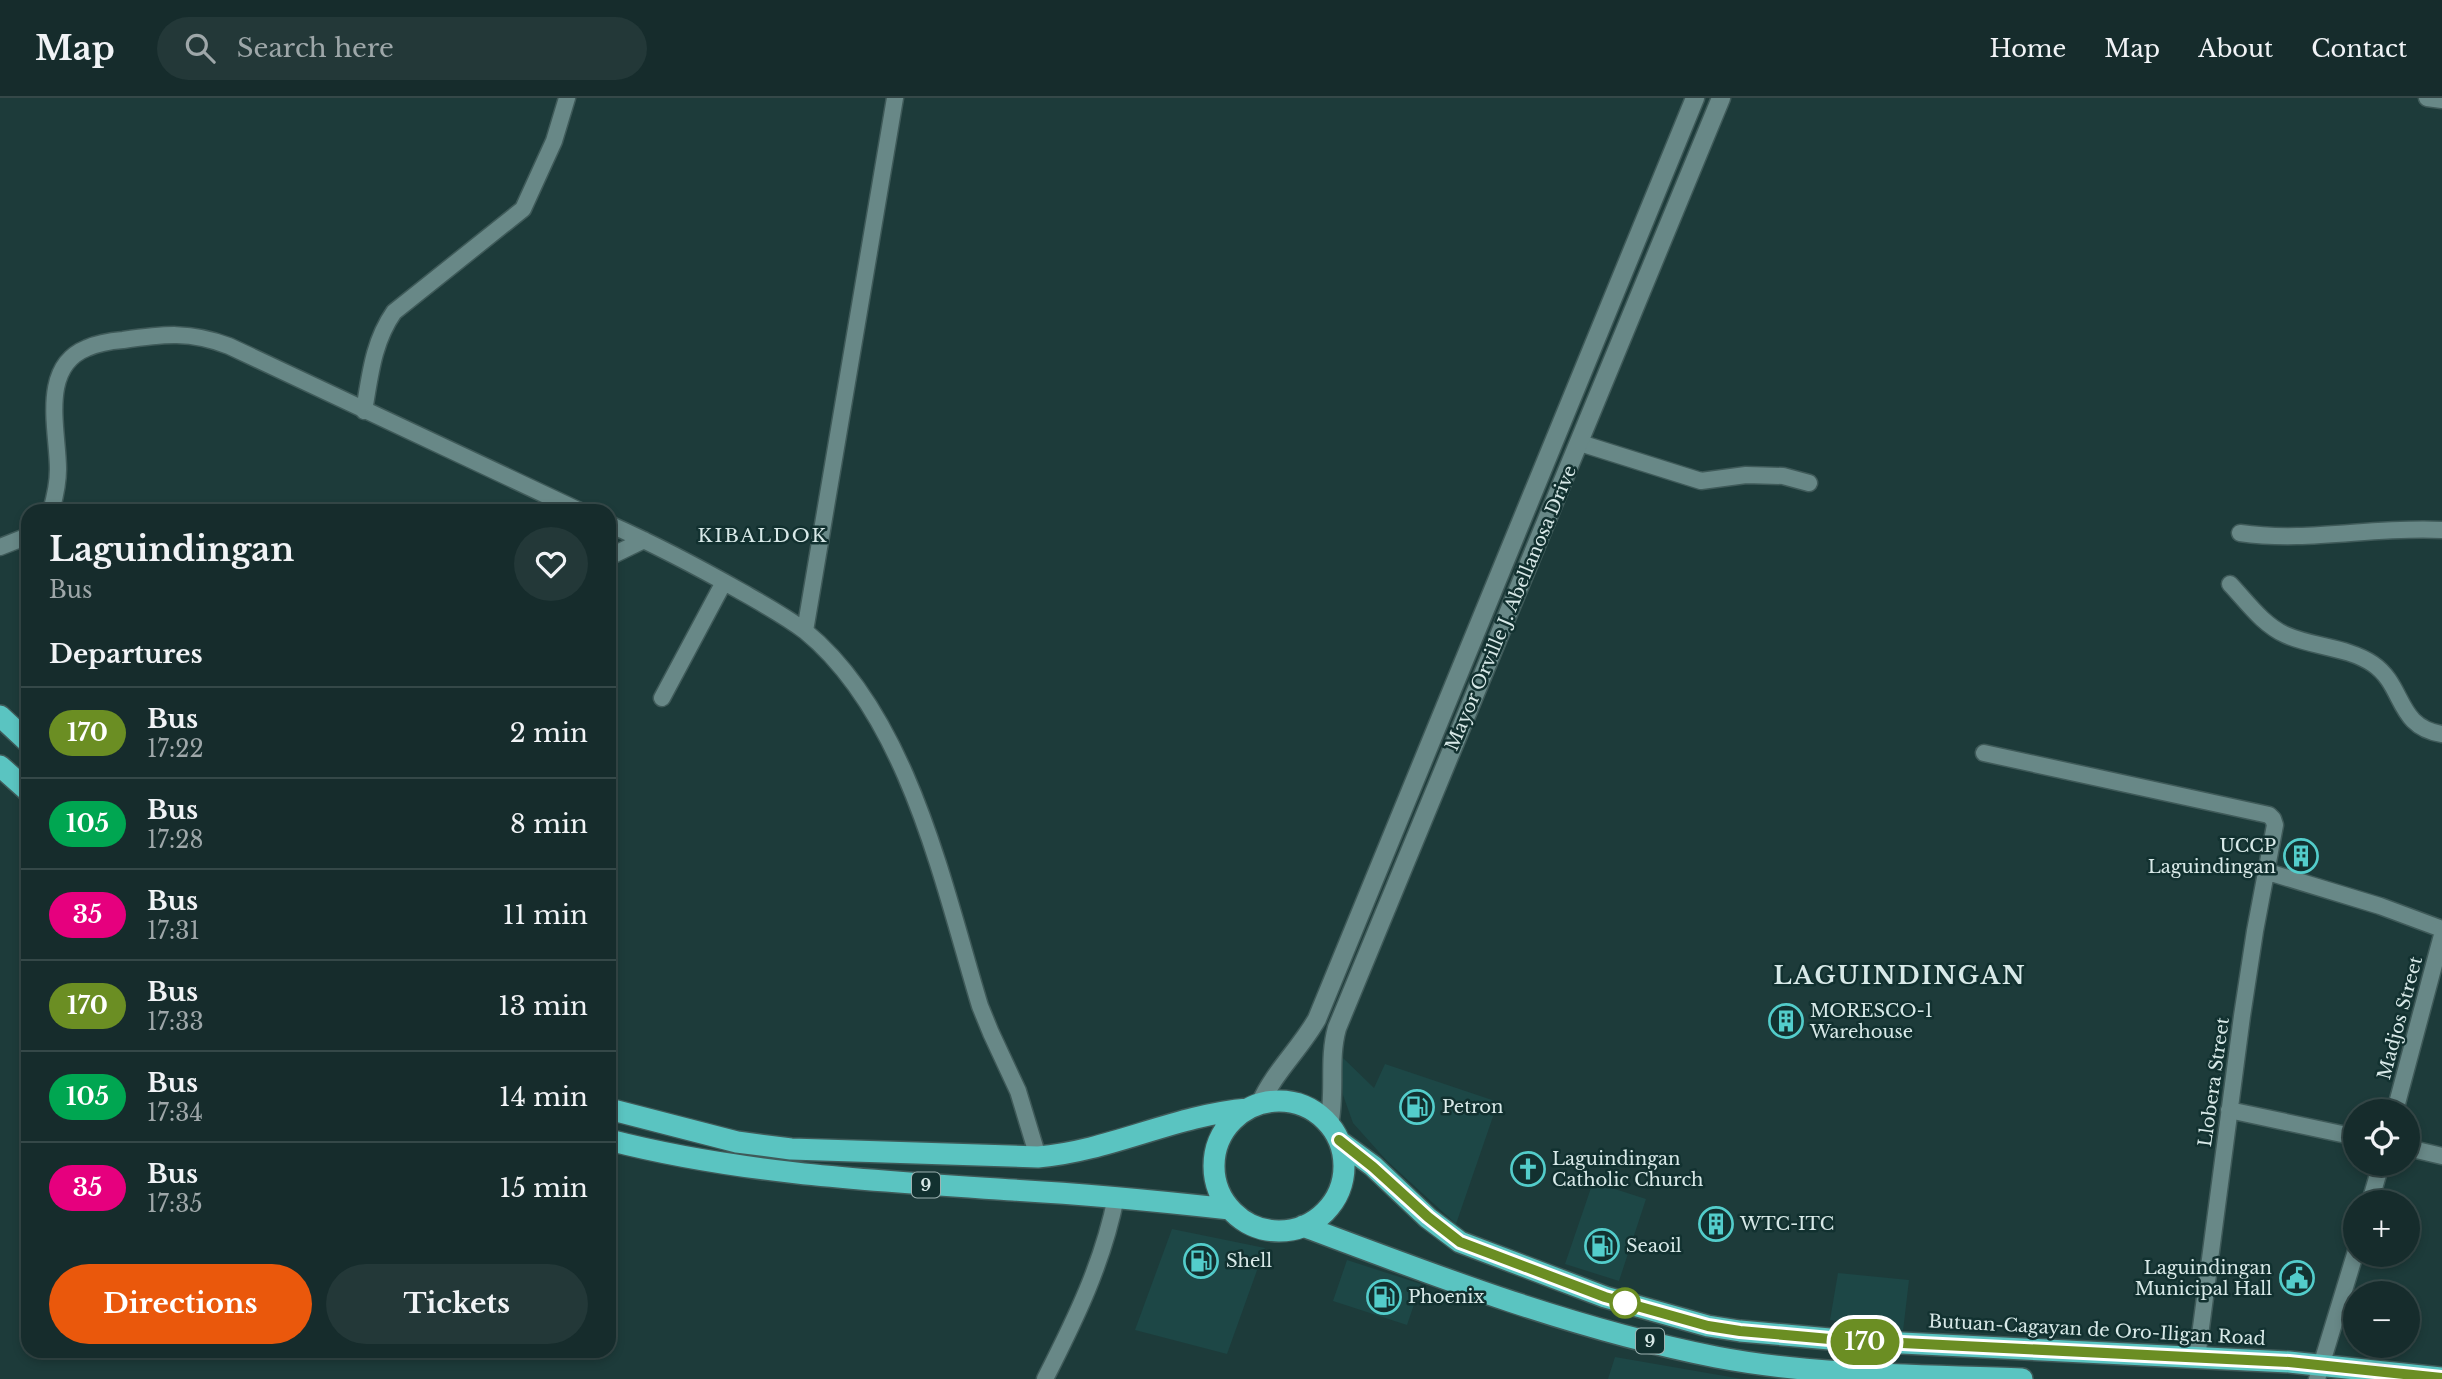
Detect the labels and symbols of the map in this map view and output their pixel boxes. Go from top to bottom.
street label: Mayor Orville J. Abellanosa Drive [1441,462,1581,754]
district label: KIBALDOK [698,524,828,547]
place label: UCCP Laguindingan [2148,835,2276,878]
building icon: UCCP Laguindingan [2282,837,2320,875]
street label: Madjos Street [2373,954,2427,1082]
district label: LAGUINDINGAN [1773,961,2027,990]
place label: MORESCO-1 Warehouse [1809,1000,1933,1043]
building icon: MORESCO-1 Warehouse [1767,1002,1805,1040]
street label: Llobera Street [2194,1016,2234,1148]
fuel station icon: Petron [1398,1088,1436,1126]
place label: Petron [1442,1096,1504,1118]
place label: Laguindingan Catholic Church [1552,1148,1703,1191]
church icon: Laguindingan Catholic Church [1509,1150,1547,1188]
road number: 9 [912,1172,940,1198]
building icon: WTC-ITC [1697,1205,1735,1243]
place label: WTC-ITC [1739,1213,1834,1235]
fuel station icon: Seaoil [1583,1227,1621,1265]
place label: Seaoil [1626,1235,1682,1257]
fuel station icon: Shell [1182,1242,1220,1280]
place label: Shell [1226,1250,1272,1272]
place label: Laguindingan Municipal Hall [2135,1257,2272,1300]
public building icon: Laguindingan Municipal Hall [2278,1259,2316,1297]
fuel station icon: Phoenix [1365,1278,1403,1316]
place label: Phoenix [1408,1286,1484,1308]
unlabelled marker [1610,1288,1640,1318]
street label: Butuan-Cagayan de Oro-Iligan Road [1928,1310,2266,1350]
line badge: 170 [1825,1319,1905,1365]
road number: 9 [1636,1329,1664,1354]

